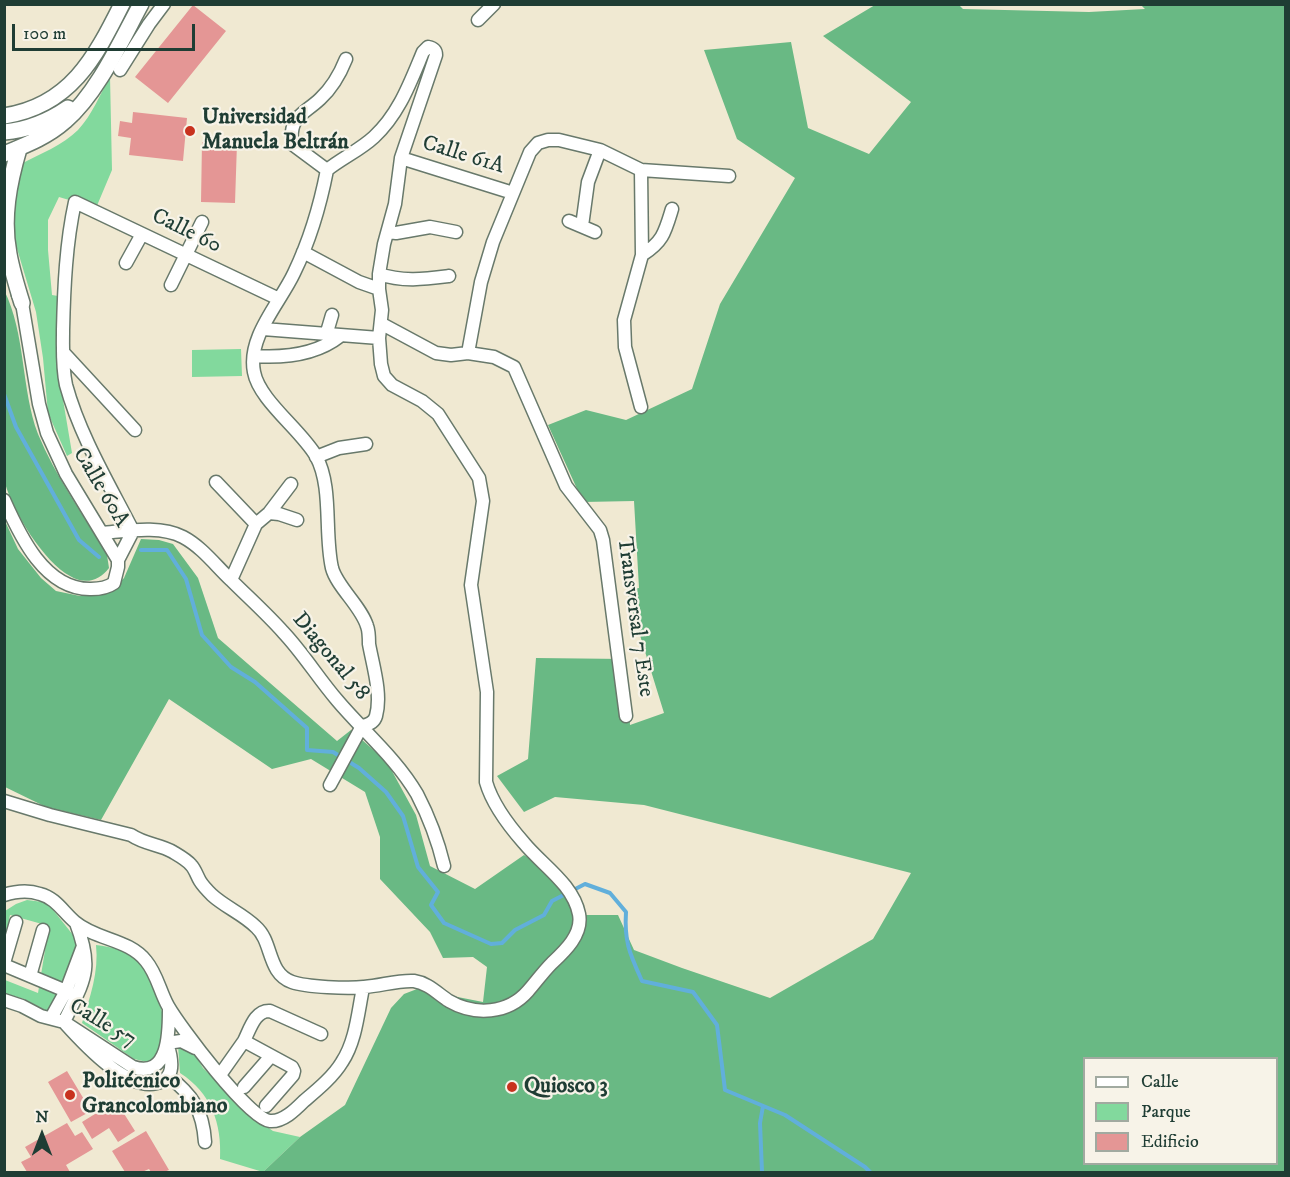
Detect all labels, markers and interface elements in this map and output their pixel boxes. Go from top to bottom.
scale bar [15,12,198,50]
text: 100 m [23,23,66,45]
place label: Universidad Manuela Beltrán [202,105,349,156]
marker: Universidad Manuela Beltrán [183,124,197,138]
street label: Calle 61A [419,131,507,181]
street label: Calle 60 [147,204,225,260]
street label: Calle 60A [66,443,134,533]
street label: Transversal 7 Este [610,535,658,699]
street label: Diagonal 58 [286,608,374,706]
street label: Calle 57 [64,994,140,1054]
legend [1083,1057,1278,1165]
place label: Politécnico Grancolombiano [82,1069,228,1120]
text: Calle [1141,1071,1179,1093]
place label: Quiosco 3 [524,1074,608,1100]
marker: Quiosco 3 [505,1080,519,1094]
marker: Politécnico Grancolombiano [63,1088,77,1102]
text: Parque [1141,1101,1191,1123]
north arrow [12,1105,72,1165]
text: N [35,1107,49,1127]
text: Edificio [1141,1131,1199,1153]

